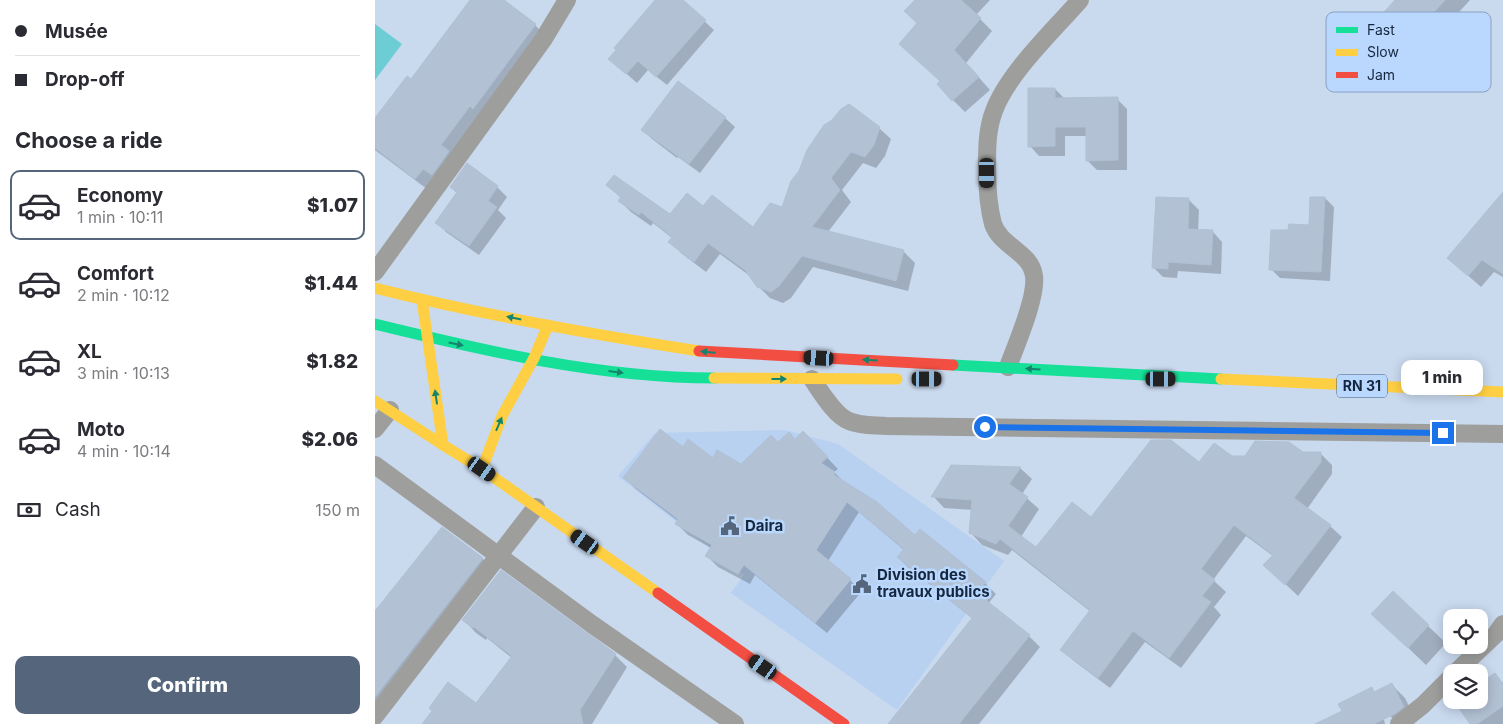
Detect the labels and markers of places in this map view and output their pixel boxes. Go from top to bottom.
public building icon: Daira [719,515,741,537]
place label: Daira [745,516,783,535]
place label: Division des travaux publics [877,565,990,601]
public building icon: Division des travaux publics [851,573,873,595]

